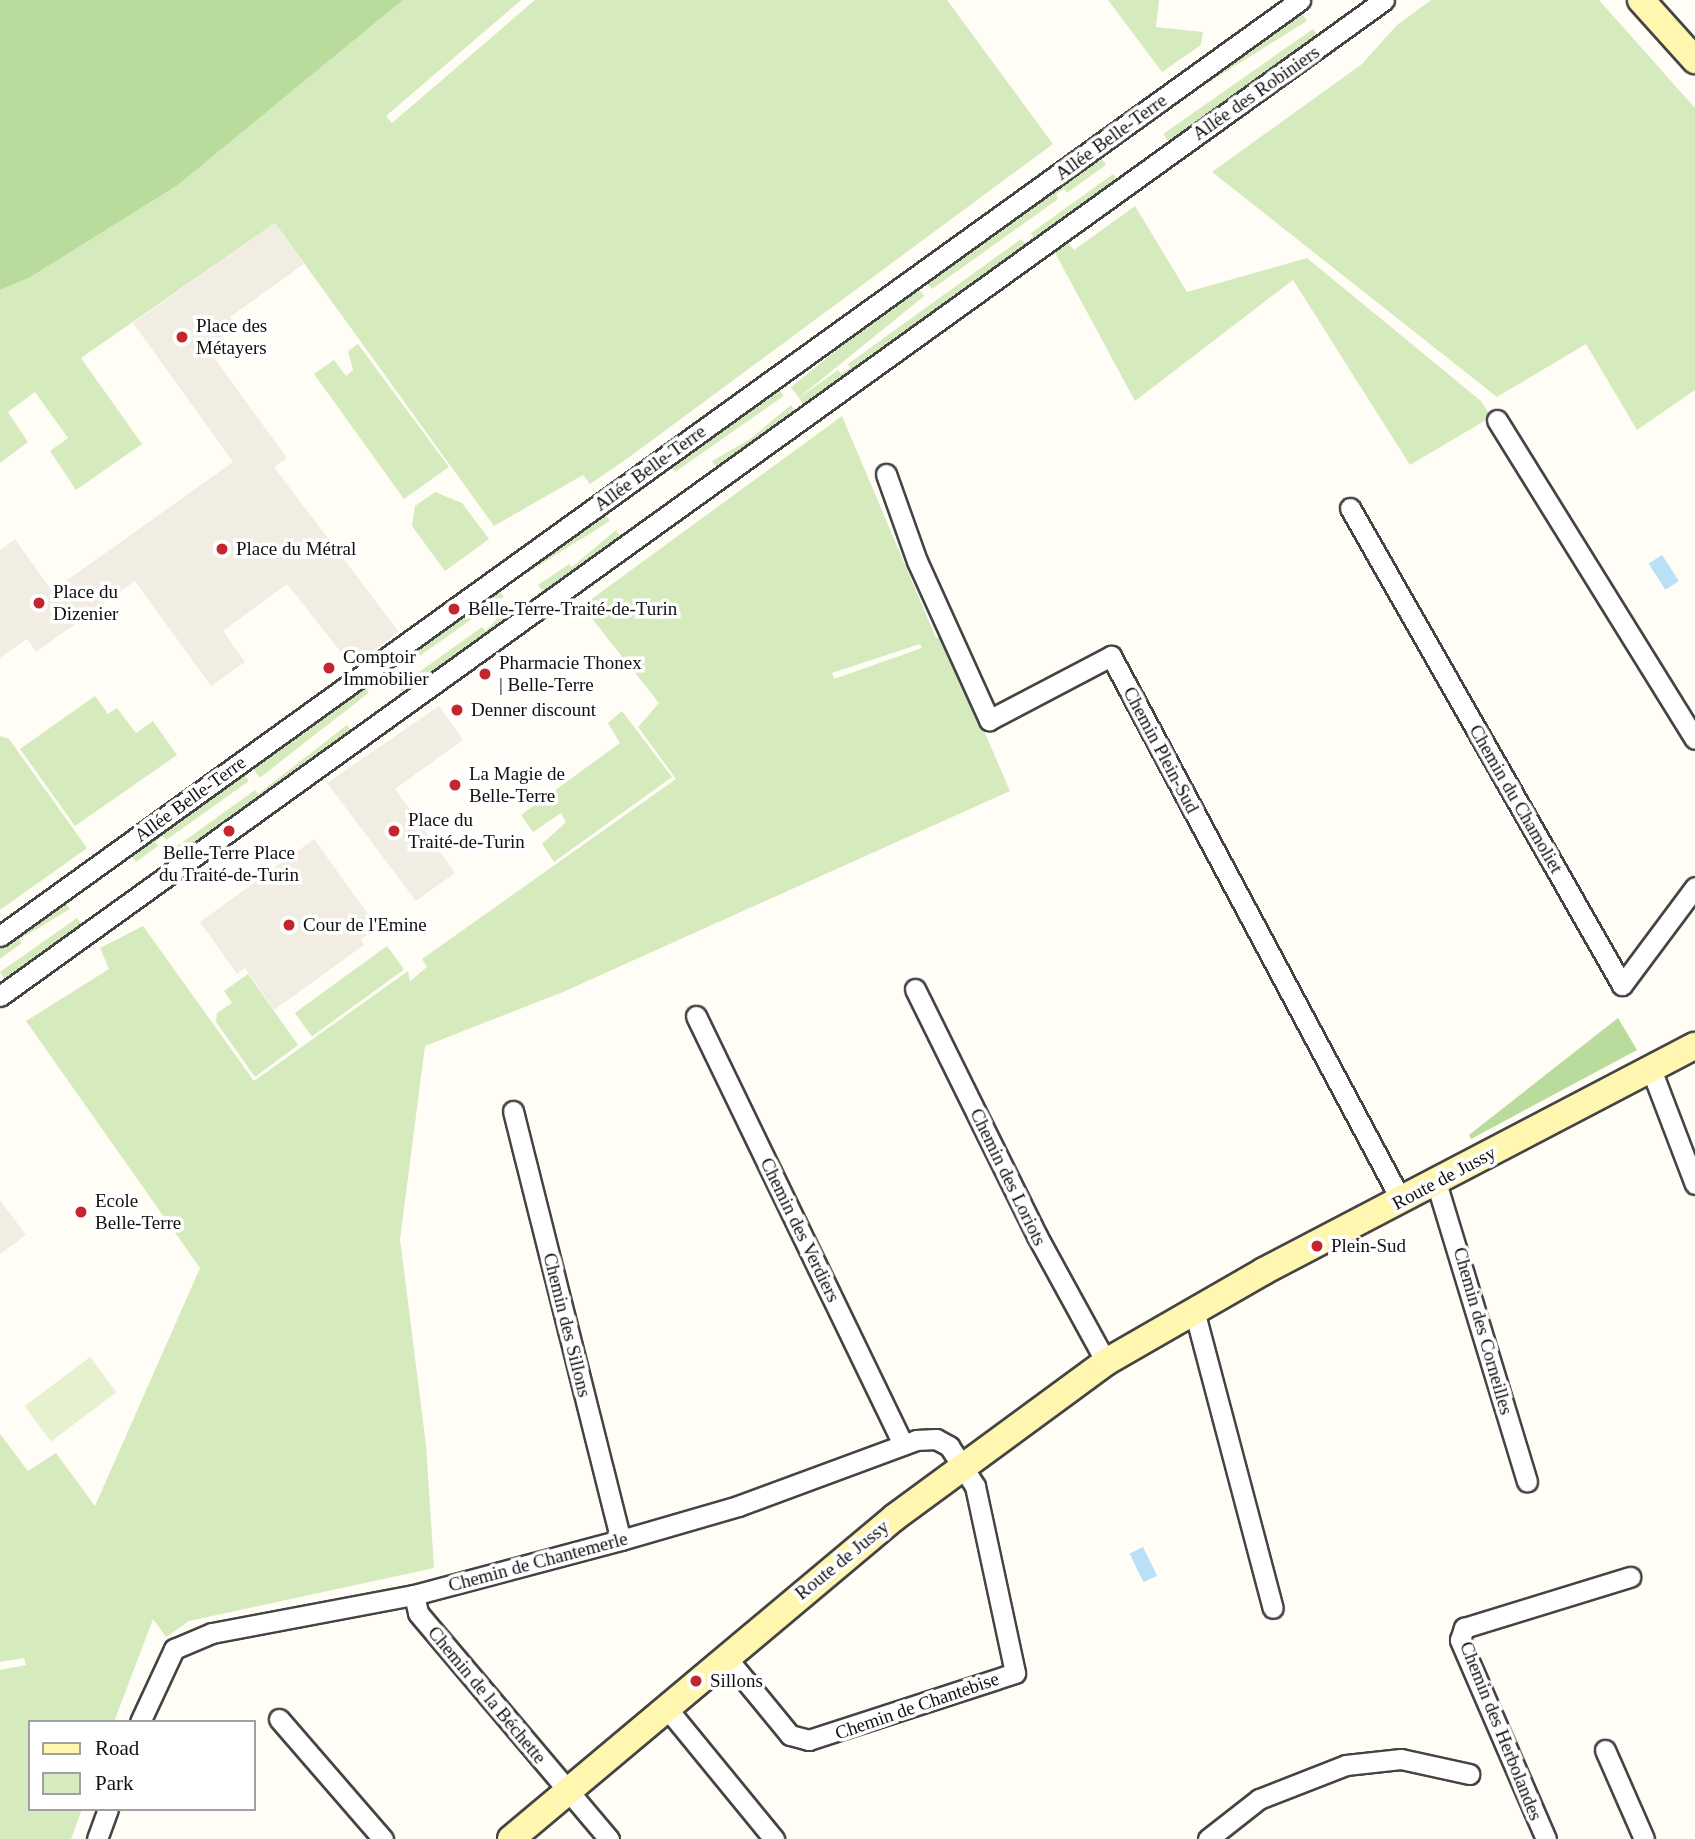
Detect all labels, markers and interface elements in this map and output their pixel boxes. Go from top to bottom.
street label: Allée des Robiniers [1188,41,1324,145]
street label: Allée Belle-Terre [1051,89,1171,185]
place label: Place des Métayers [196,315,267,359]
marker: Place des Métayers [174,329,190,345]
street label: Allée Belle-Terre [590,420,710,516]
place label: Place du Métral [236,538,356,560]
marker: Place du Métral [214,541,230,557]
place label: Place du Dizenier [53,581,118,625]
marker: Place du Dizenier [31,595,47,611]
place label: Belle-Terre-Traité-de-Turin [468,598,677,620]
marker: Belle-Terre-Traité-de-Turin [446,601,462,617]
place label: Comptoir Immobilier [343,646,428,690]
place label: Pharmacie Thonex | Belle-Terre [499,652,642,696]
marker: Comptoir Immobilier [321,660,337,676]
marker: Pharmacie Thonex | Belle-Terre [477,666,493,682]
street label: Chemin Plein-Sud [1118,683,1204,817]
place label: Denner discount [471,699,596,721]
marker: Denner discount [449,702,465,718]
street label: Chemin du Chamoliet [1464,721,1568,877]
street label: Allée Belle-Terre [130,751,250,847]
place label: La Magie de Belle-Terre [469,763,565,807]
marker: La Magie de Belle-Terre [447,777,463,793]
place label: Place du Traité-de-Turin [408,809,525,853]
marker: Belle-Terre Place du Traité-de-Turin [221,823,237,839]
marker: Place du Traité-de-Turin [386,823,402,839]
place label: Belle-Terre Place du Traité-de-Turin [159,842,299,886]
place label: Cour de l'Emine [303,914,427,936]
marker: Cour de l'Emine [281,917,297,933]
street label: Chemin des Loriots [965,1105,1051,1249]
street label: Route de Jussy [1388,1141,1500,1215]
street label: Chemin des Verdiers [755,1154,845,1306]
place label: Ecole Belle-Terre [95,1190,181,1234]
marker: Ecole Belle-Terre [73,1204,89,1220]
place label: Plein-Sud [1331,1235,1406,1257]
marker: Plein-Sud [1309,1238,1325,1254]
street label: Chemin des Corneilles [1448,1245,1518,1417]
street label: Chemin des Sillons [538,1251,596,1399]
street label: Route de Jussy [791,1515,893,1605]
street label: Chemin de Chantemerle [446,1527,630,1597]
street label: Chemin de la Béchette [423,1622,551,1768]
street label: Chemin des Herbolandes [1455,1638,1547,1824]
street label: Chemin de Chantebise [832,1667,1002,1745]
place label: Sillons [710,1670,763,1692]
marker: Sillons [688,1673,704,1689]
legend [28,1720,256,1811]
text: Road [95,1736,139,1760]
text: Park [95,1771,134,1795]

